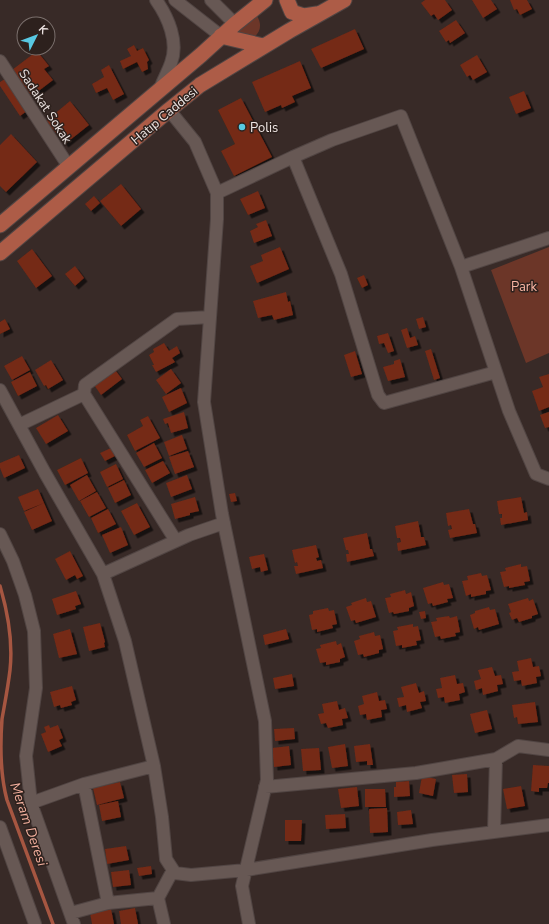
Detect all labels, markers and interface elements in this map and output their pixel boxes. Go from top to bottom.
north arrow [16,16,56,56]
text: K [35,22,52,38]
street label: Sadakat Sokak [14,66,76,148]
street label: Hatıp Caddesi [127,83,202,149]
place label: Polis [250,119,278,137]
marker: Polis [237,122,247,132]
park label: Park [511,278,537,296]
water label: Meram Deresi [5,780,52,869]

